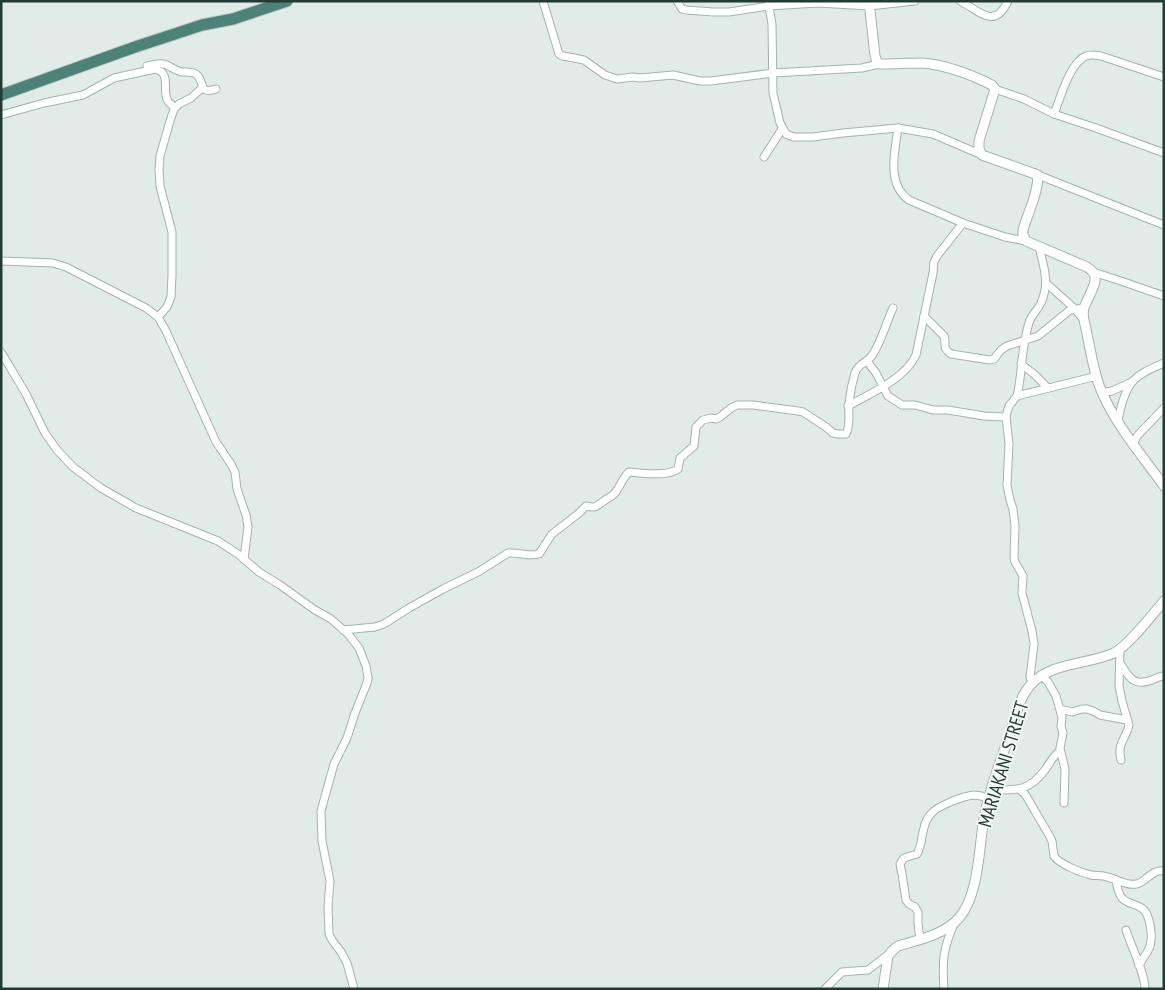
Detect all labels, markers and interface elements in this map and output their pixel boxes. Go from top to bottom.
street label: MARIAKANI STREET [972,697,1034,830]

